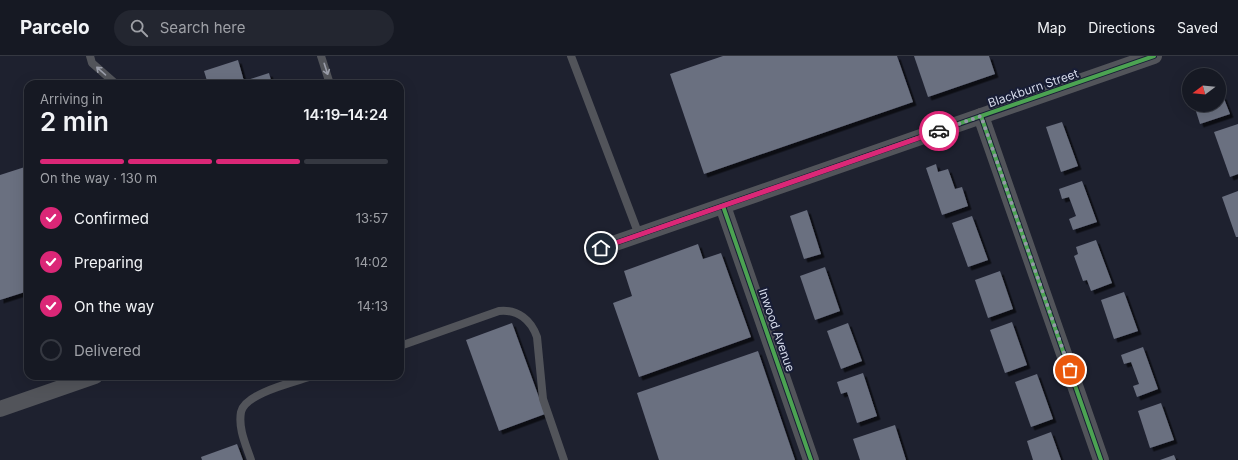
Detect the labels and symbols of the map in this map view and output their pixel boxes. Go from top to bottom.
one-way arrow [322,63,330,75]
street label: Blackburn Street [986,66,1080,110]
one-way arrow [96,67,106,76]
north arrow [1182,68,1226,112]
courier [919,111,959,151]
pin [584,231,618,265]
street label: Inwood Avenue [756,286,798,374]
pin [1053,353,1087,387]

